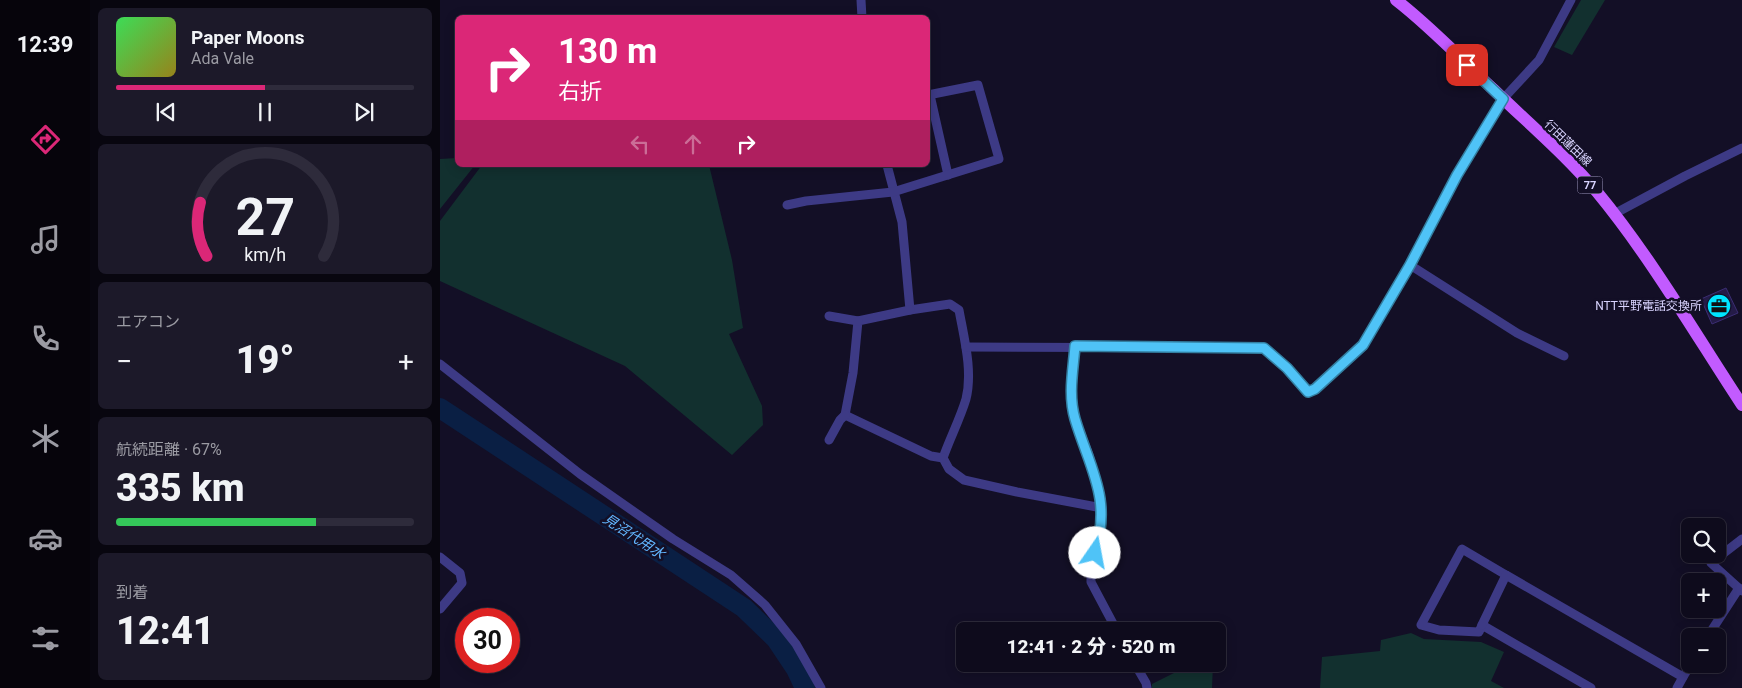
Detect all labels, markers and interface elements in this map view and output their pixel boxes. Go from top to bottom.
text: Paper Moons [191,26,304,49]
text: 130 m [558,31,657,72]
text: 12:39 [17,32,73,57]
icon: right [475,35,540,100]
pin [1446,44,1488,86]
text: Ada Vale [191,49,254,68]
icon: arrive [1453,51,1481,79]
text: 右折 [558,79,602,104]
icon: previous [152,98,180,126]
icon: pause [251,98,279,126]
icon: next [350,98,378,126]
street label: 行田蓮田線 [1542,117,1594,169]
icon: directions [28,122,63,157]
icon: left [626,130,654,158]
icon: ahead [679,130,707,158]
icon: right [732,130,760,158]
road number: 77 [1578,176,1602,194]
text: 27 [235,187,295,248]
icon: music [28,222,63,257]
text: km/h [244,244,286,265]
office icon: NTT平野電話交換所 [1706,293,1732,319]
place label: NTT平野電話交換所 [1595,299,1702,313]
text: エアコン [116,312,180,331]
icon: phone [28,321,63,356]
text: 19° [236,338,294,382]
text: − [116,345,132,378]
text: + [398,345,414,378]
icon: climate [28,421,63,456]
text: 航続距離 · 67% [116,440,222,459]
text: 335 km [116,466,245,510]
water label: 見沼代用水 [600,510,669,563]
map controls [1681,518,1726,673]
button: search [1681,518,1726,563]
icon: car [28,521,63,556]
position arrow [1068,526,1120,578]
button: + [1681,573,1726,618]
text: 到着 [116,583,148,602]
speed limit sign: 30 [455,608,520,673]
text: 12:41 [116,609,215,653]
icon: filters [28,621,63,656]
button: − [1681,628,1726,673]
text: 12:41 · 2 分 · 520 m [1007,635,1175,658]

